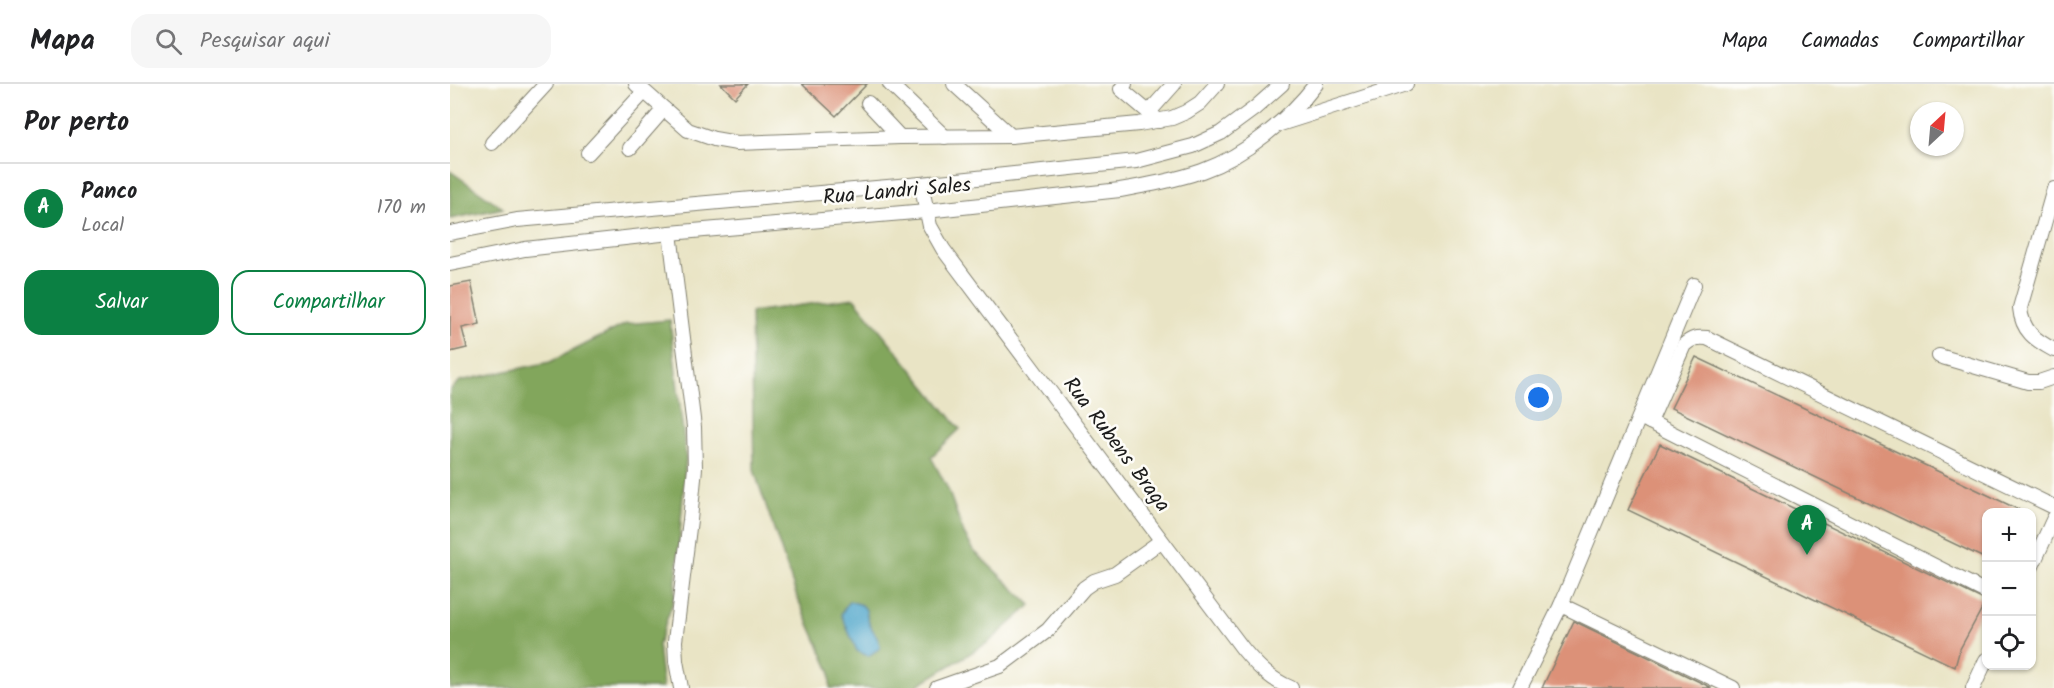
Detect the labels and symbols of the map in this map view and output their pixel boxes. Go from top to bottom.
north arrow [1910,102,1964,156]
street label: Rua Landri Sales [822,169,972,215]
street label: Rua Rubens Braga [1054,370,1178,520]
your location [1524,383,1553,412]
pin: A [1788,506,1826,555]

